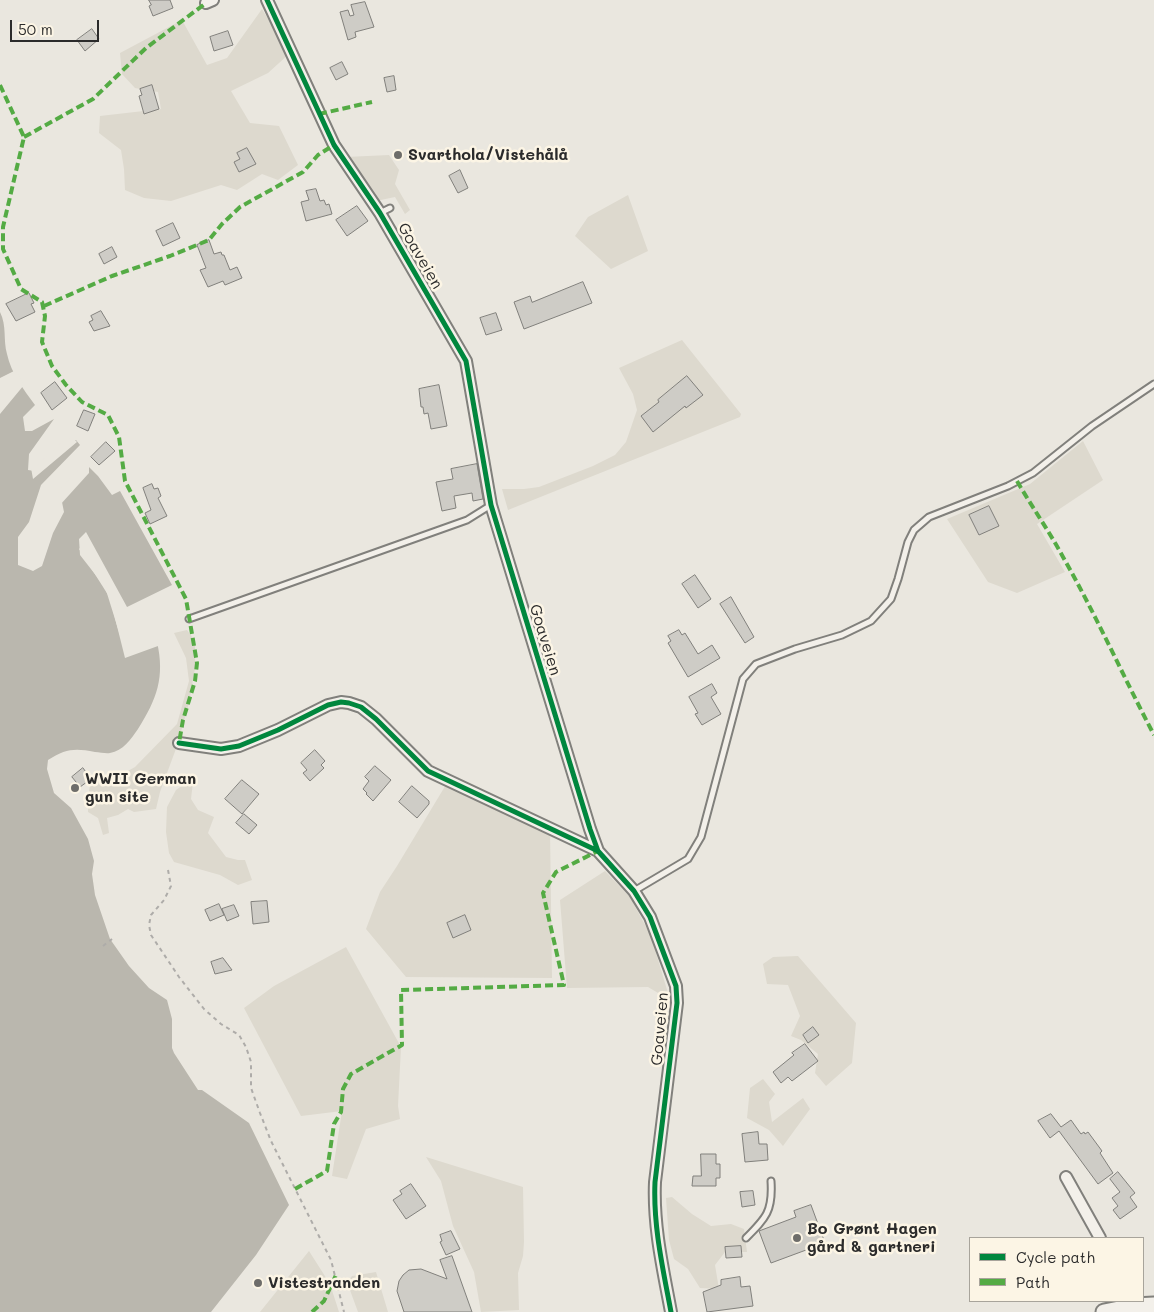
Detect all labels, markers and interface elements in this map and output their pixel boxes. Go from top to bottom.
scale bar [12,10,101,42]
text: 50 m [18,19,53,39]
place label: Svarthola/Vistehålå [408,145,568,165]
marker: Svarthola/Vistehålå [392,149,404,161]
street label: Goaveien [393,219,447,293]
street label: Goaveien [525,602,565,678]
place label: WWII German gun site [85,769,196,807]
marker: WWII German gun site [69,782,81,794]
street label: Goaveien [647,992,673,1066]
place label: Bo Grønt Hagen gård & gartneri [807,1219,937,1257]
marker: Bo Grønt Hagen gård & gartneri [791,1232,803,1244]
legend [969,1237,1144,1302]
text: Cycle path [1016,1247,1095,1267]
text: Path [1016,1272,1050,1292]
place label: Vistestranden [268,1273,380,1293]
marker: Vistestranden [252,1277,264,1289]

